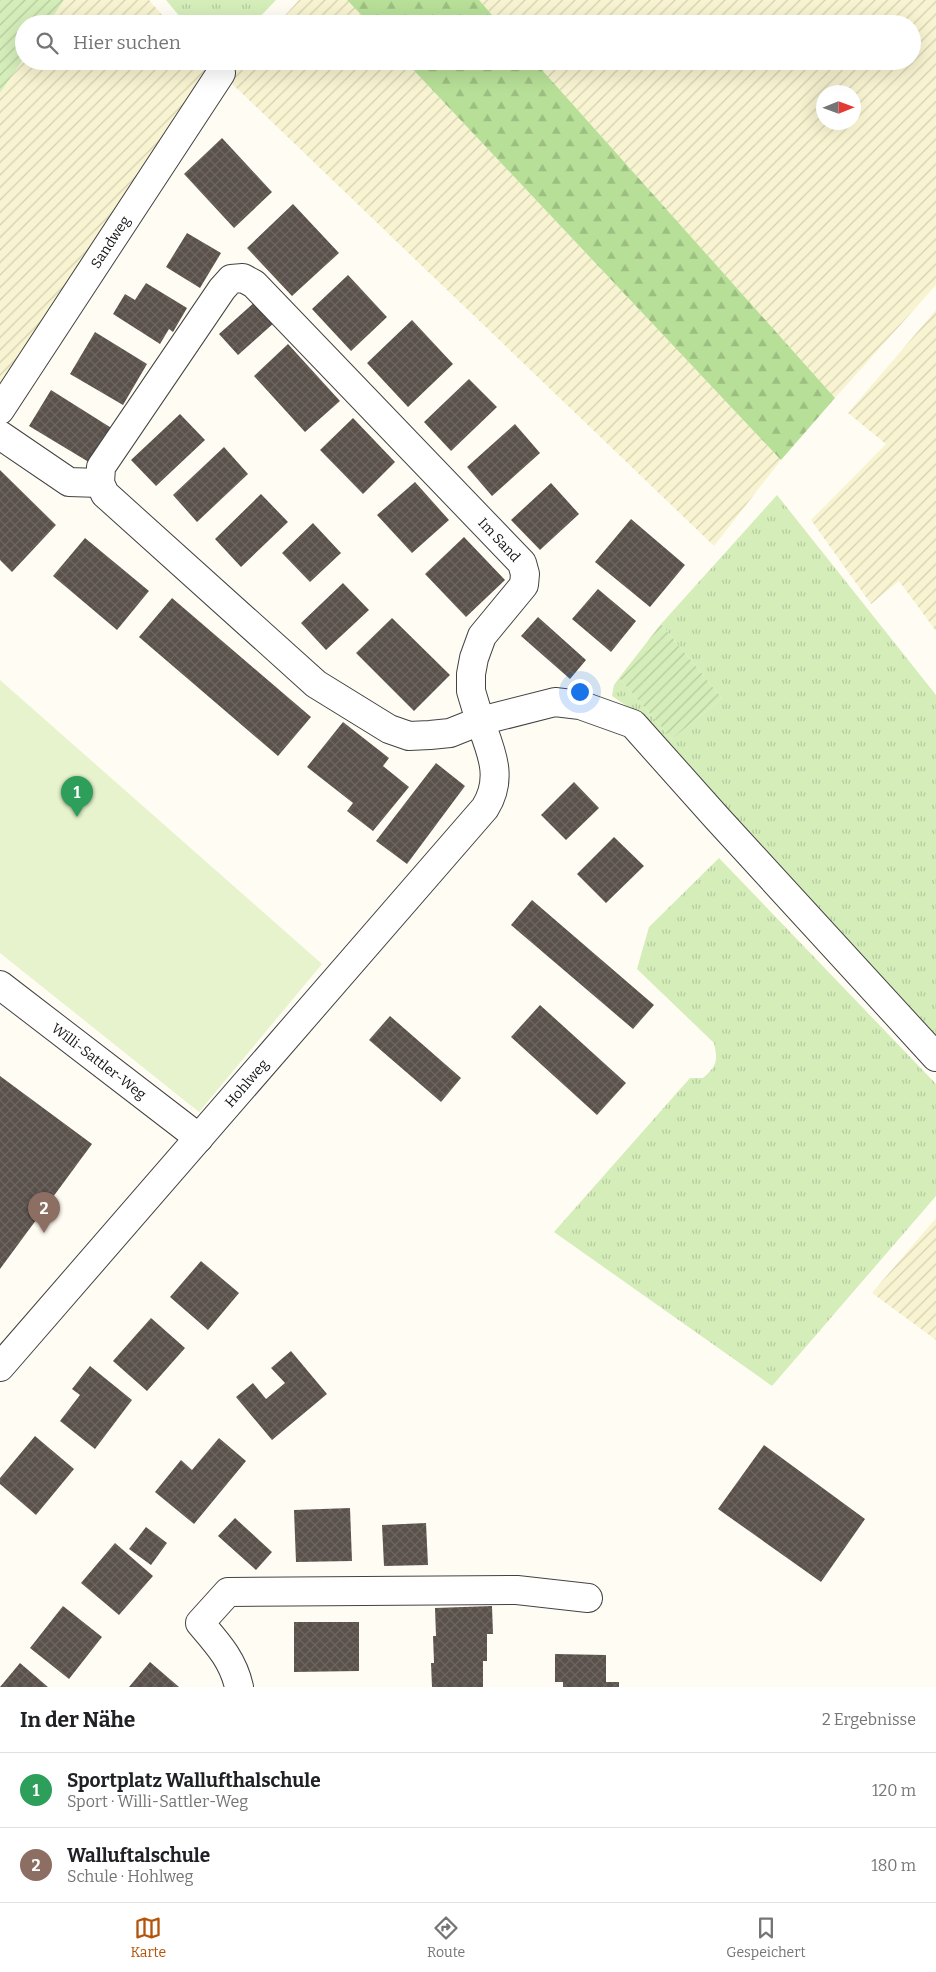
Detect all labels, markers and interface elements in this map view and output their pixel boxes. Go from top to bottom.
search box [15,15,921,70]
icon: search [33,29,61,57]
text: Hier suchen [73,31,181,54]
north arrow [816,85,861,130]
street label: Sandweg [87,212,134,271]
street label: Im Sand [474,514,524,566]
your location [567,679,593,705]
pin: 1 [61,776,93,817]
street label: Willi-Sattler-Weg [48,1020,150,1103]
street label: Hohlweg [221,1055,272,1110]
pin: 2 [28,1192,60,1233]
text: In der Nähe [20,1707,135,1733]
text: 2 Ergebnisse [822,1710,916,1729]
text: Sportplatz Wallufthalschule [67,1769,321,1792]
text: 1 [33,1781,39,1800]
text: 120 m [872,1781,916,1800]
text: Sport · Willi-Sattler-Weg [67,1792,248,1811]
text: Walluftalschule [67,1844,210,1867]
text: 2 [31,1856,41,1875]
text: 180 m [871,1856,916,1875]
text: Schule · Hohlweg [67,1867,193,1886]
tab: Karte [130,1914,166,1961]
tab: Route [427,1914,465,1961]
tab: Gespeichert [726,1914,806,1961]

